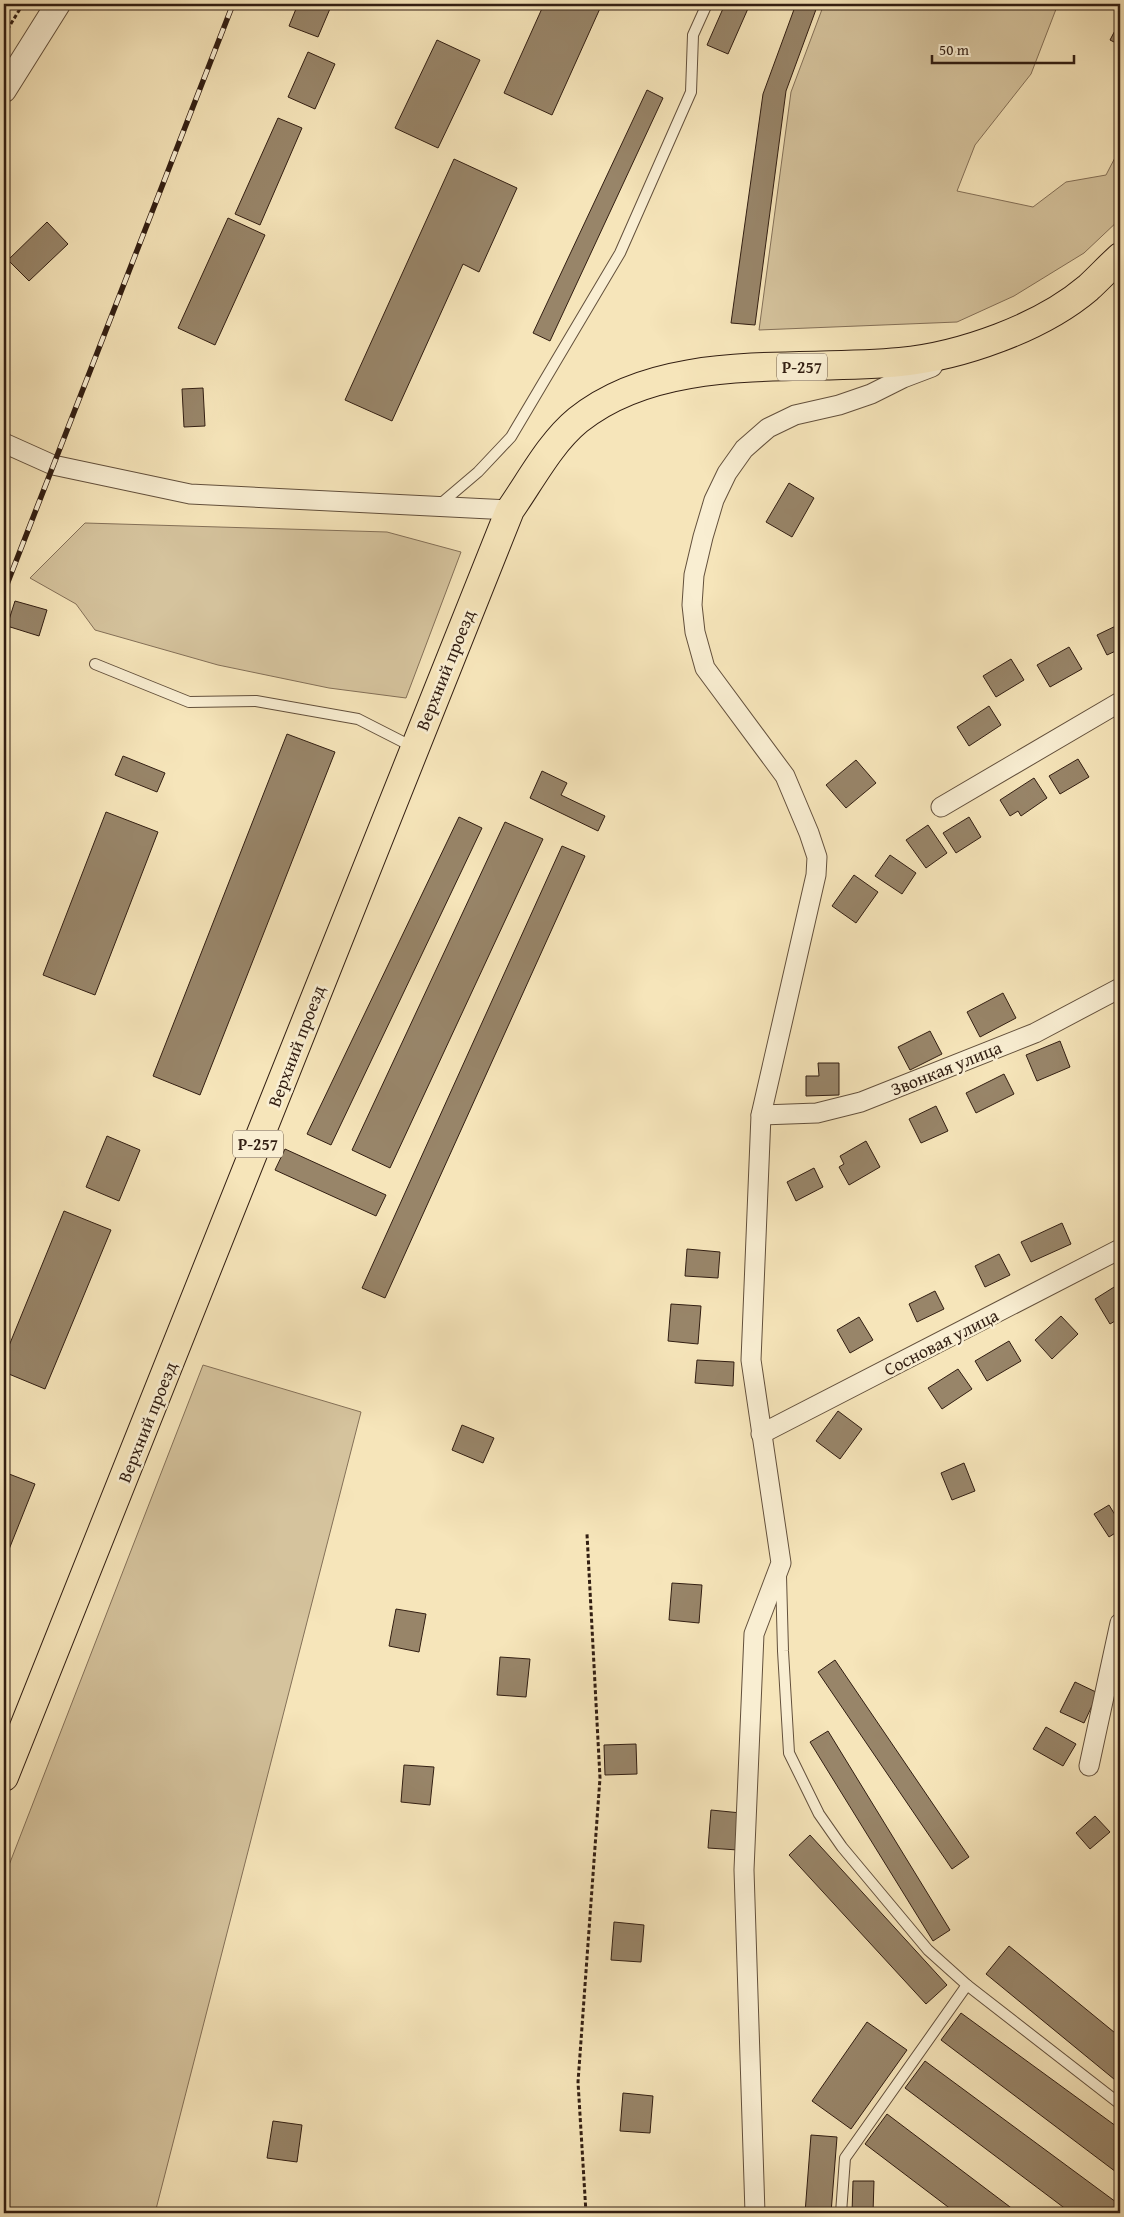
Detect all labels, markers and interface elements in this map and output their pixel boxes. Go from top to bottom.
scale bar [932,32,1074,64]
text: 50 m [939,39,970,60]
road number: Р-257 [777,354,827,381]
street label: Верхний проезд [408,605,482,735]
street label: Верхний проезд [260,981,332,1111]
street label: Звонкая улица [887,1033,1006,1103]
road number: Р-257 [233,1130,283,1158]
street label: Сосновая улица [879,1301,1003,1383]
street label: Верхний проезд [110,1357,184,1487]

